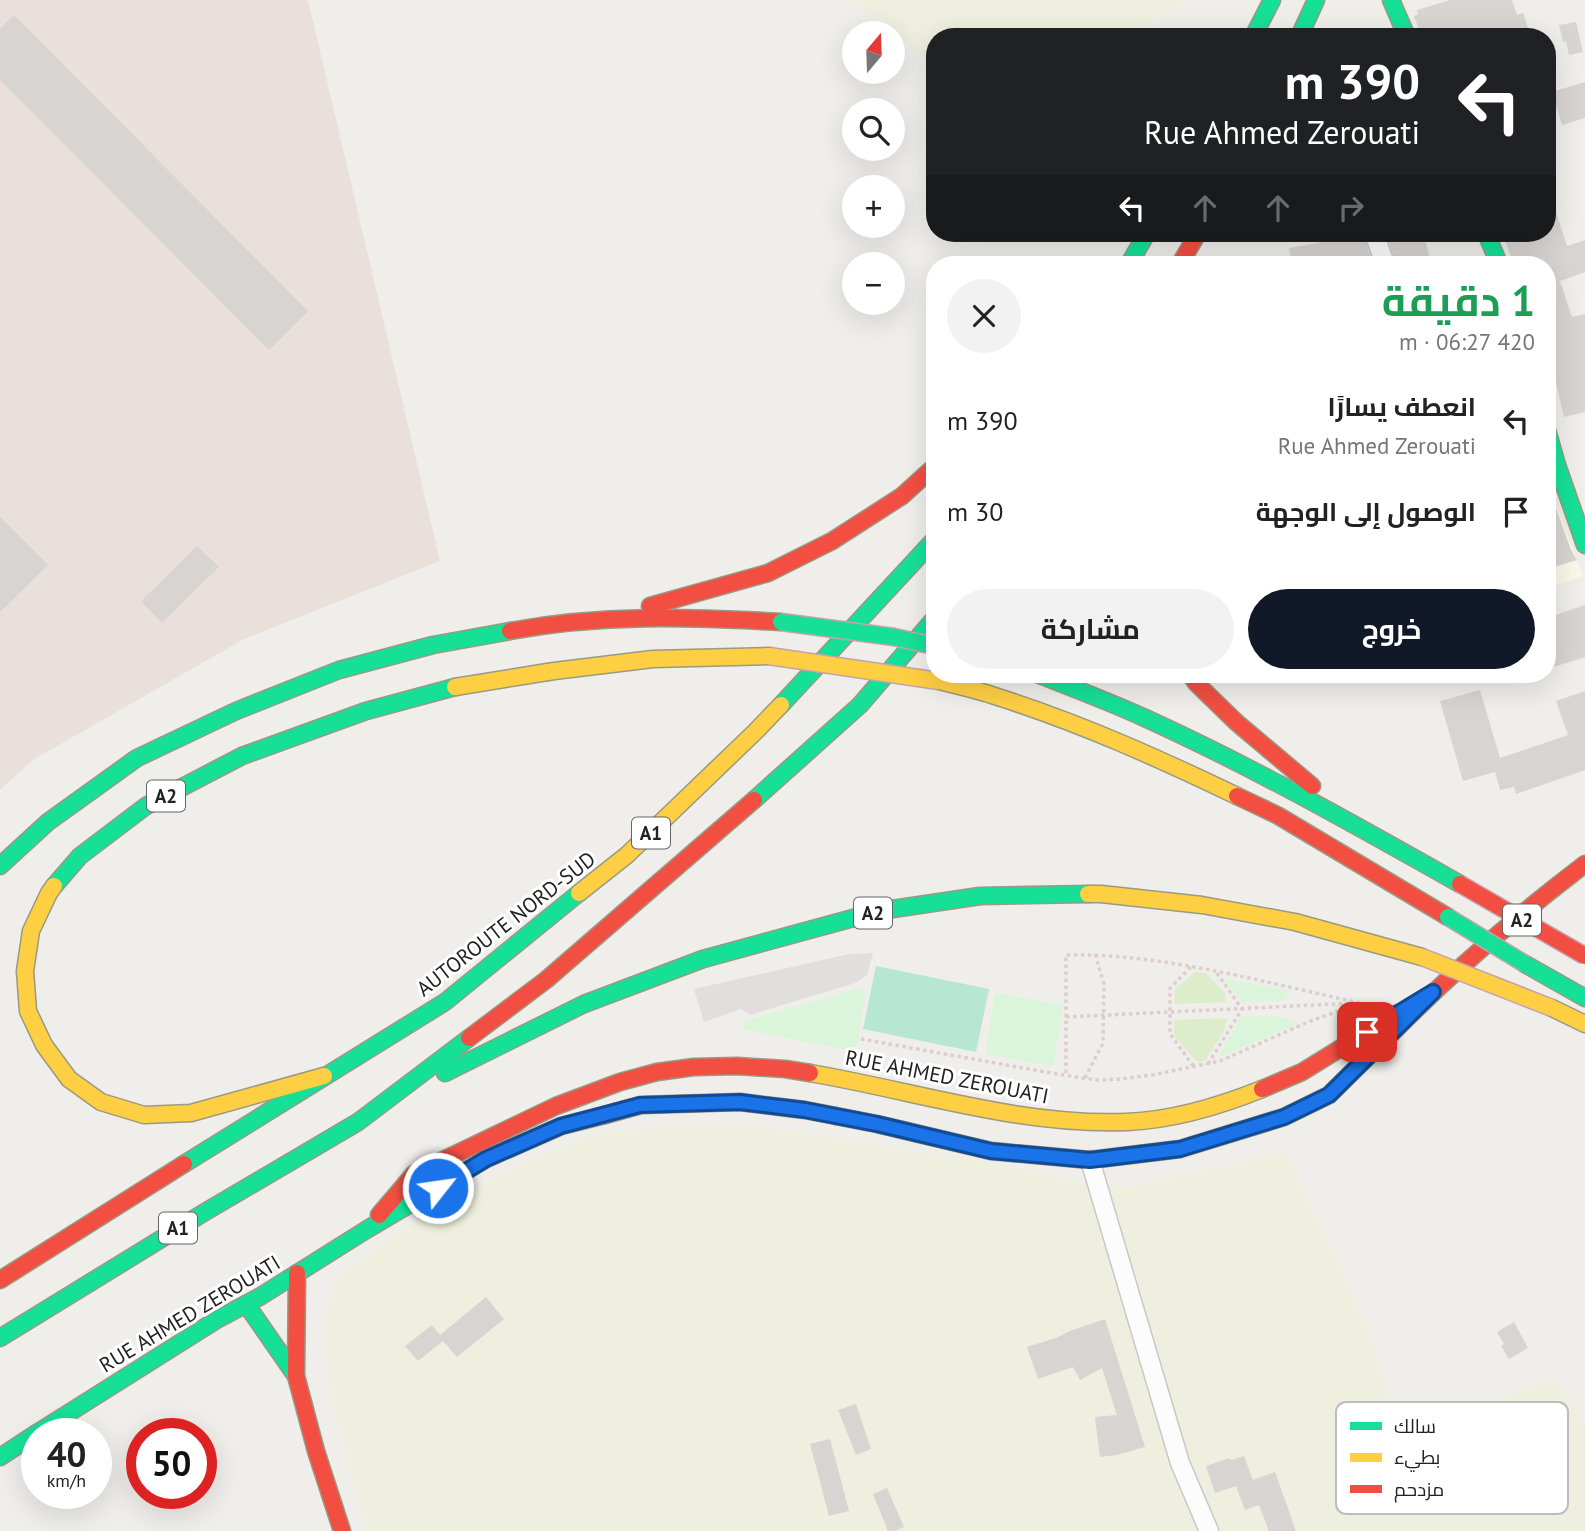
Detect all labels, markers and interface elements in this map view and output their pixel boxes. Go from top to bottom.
north arrow [842,21,905,84]
map controls [842,21,905,315]
text: 390 m [1285,49,1420,113]
icon: left [1444,56,1535,147]
button: search [842,98,905,161]
text: Rue Ahmed Zerouati [1144,111,1420,153]
button: + [842,175,905,238]
icon: left [1113,189,1151,227]
icon: ahead [1186,189,1224,227]
icon: ahead [1259,189,1297,227]
icon: right [1332,189,1370,227]
button: − [842,252,905,315]
text: 1 دقيقة [1382,273,1535,328]
button: close [947,279,1021,353]
text: 420 m · 06:27 [1399,327,1535,356]
text: انعطف يسارًا [1328,390,1476,423]
icon: left [1497,402,1535,440]
text: 390 m [947,404,1018,437]
text: Rue Ahmed Zerouati [1278,431,1476,460]
icon: arrive [1497,493,1535,531]
text: 30 m [947,495,1003,528]
text: الوصول إلى الوجهة [1256,495,1476,528]
button: مشاركة [947,589,1234,669]
button: خروج [1248,589,1535,669]
road number: A2 [147,780,185,811]
road number: A1 [632,818,670,848]
street label: AUTOROUTE NORD-SUD [411,845,601,1002]
road number: A2 [854,897,892,928]
road number: A2 [1503,904,1541,936]
pin [1337,1002,1397,1062]
icon: arrive [1348,1013,1386,1051]
street label: RUE AHMED ZEROUATI [843,1044,1051,1109]
position arrow [401,1151,475,1225]
road number: A1 [159,1212,197,1244]
street label: RUE AHMED ZEROUATI [94,1249,285,1378]
legend [1336,1402,1568,1514]
text: سالك [1394,1414,1436,1438]
speed limit sign: 50 [126,1418,217,1509]
text: 40 [47,1431,86,1477]
text: بطيء [1394,1445,1440,1472]
text: km/h [47,1469,86,1492]
text: مزدحم [1394,1477,1444,1503]

